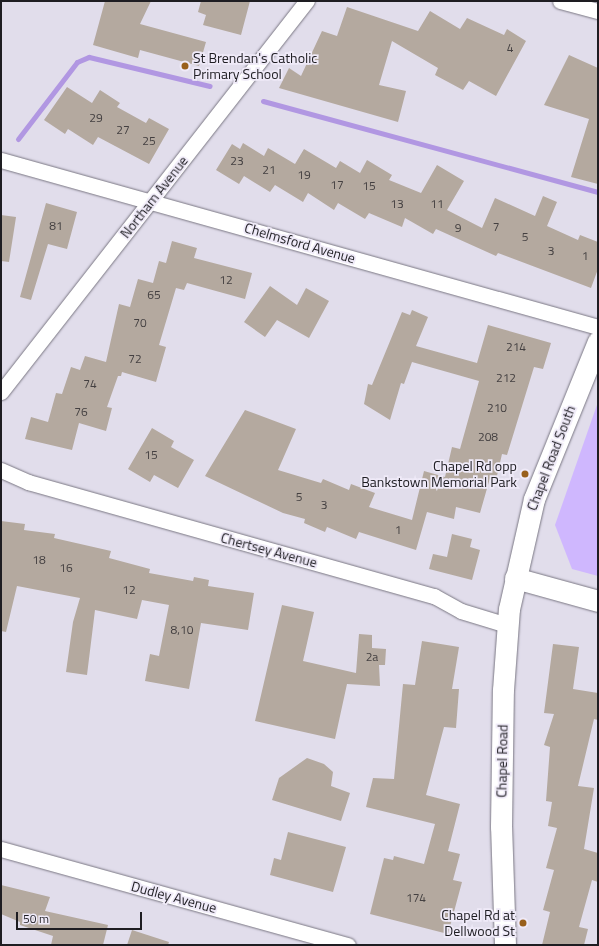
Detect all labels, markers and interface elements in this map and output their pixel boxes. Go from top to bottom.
house number: 4 [507,41,513,55]
place label: St Brendan's Catholic Primary School [193,50,317,82]
marker: St Brendan's Catholic Primary School [180,61,190,71]
house number: 29 [89,111,103,125]
house number: 27 [116,123,130,137]
house number: 25 [142,134,156,148]
street label: Northam Avenue [117,153,191,241]
house number: 23 [230,154,244,168]
house number: 21 [262,163,276,177]
house number: 19 [297,168,311,182]
house number: 17 [330,178,344,192]
house number: 15 [362,179,376,193]
house number: 13 [390,197,404,211]
house number: 11 [430,197,444,211]
house number: 81 [49,219,63,233]
street label: Chelmsford Avenue [243,219,357,267]
house number: 7 [493,220,499,234]
house number: 9 [455,221,461,235]
house number: 5 [522,230,528,244]
house number: 3 [548,244,554,258]
house number: 1 [582,249,588,263]
house number: 12 [219,273,233,287]
house number: 65 [147,288,161,302]
house number: 70 [133,316,147,330]
house number: 214 [506,340,526,354]
house number: 72 [128,352,142,366]
house number: 212 [496,371,516,385]
house number: 74 [83,377,97,391]
house number: 210 [487,401,507,415]
street label: Chapel Road South [523,403,579,513]
house number: 76 [74,405,88,419]
house number: 208 [478,430,498,444]
house number: 15 [144,448,158,462]
place label: Chapel Rd opp Bankstown Memorial Park [361,458,517,490]
marker: Chapel Rd opp Bankstown Memorial Park [520,469,530,479]
house number: 5 [296,490,302,504]
house number: 3 [321,498,327,512]
house number: 1 [395,523,401,537]
street label: Chertsey Avenue [219,529,319,571]
house number: 18 [32,553,46,567]
house number: 16 [59,561,73,575]
house number: 12 [122,583,136,597]
house number: 8,10 [171,623,193,637]
house number: 2a [366,650,378,664]
street label: Chapel Road [493,724,511,798]
street label: Dudley Avenue [129,878,219,916]
house number: 174 [406,891,426,905]
scale bar [18,904,144,930]
place label: Chapel Rd at Dellwood St [441,907,515,940]
text: 50 m [23,909,49,928]
marker: Chapel Rd at Dellwood St [518,918,528,928]

